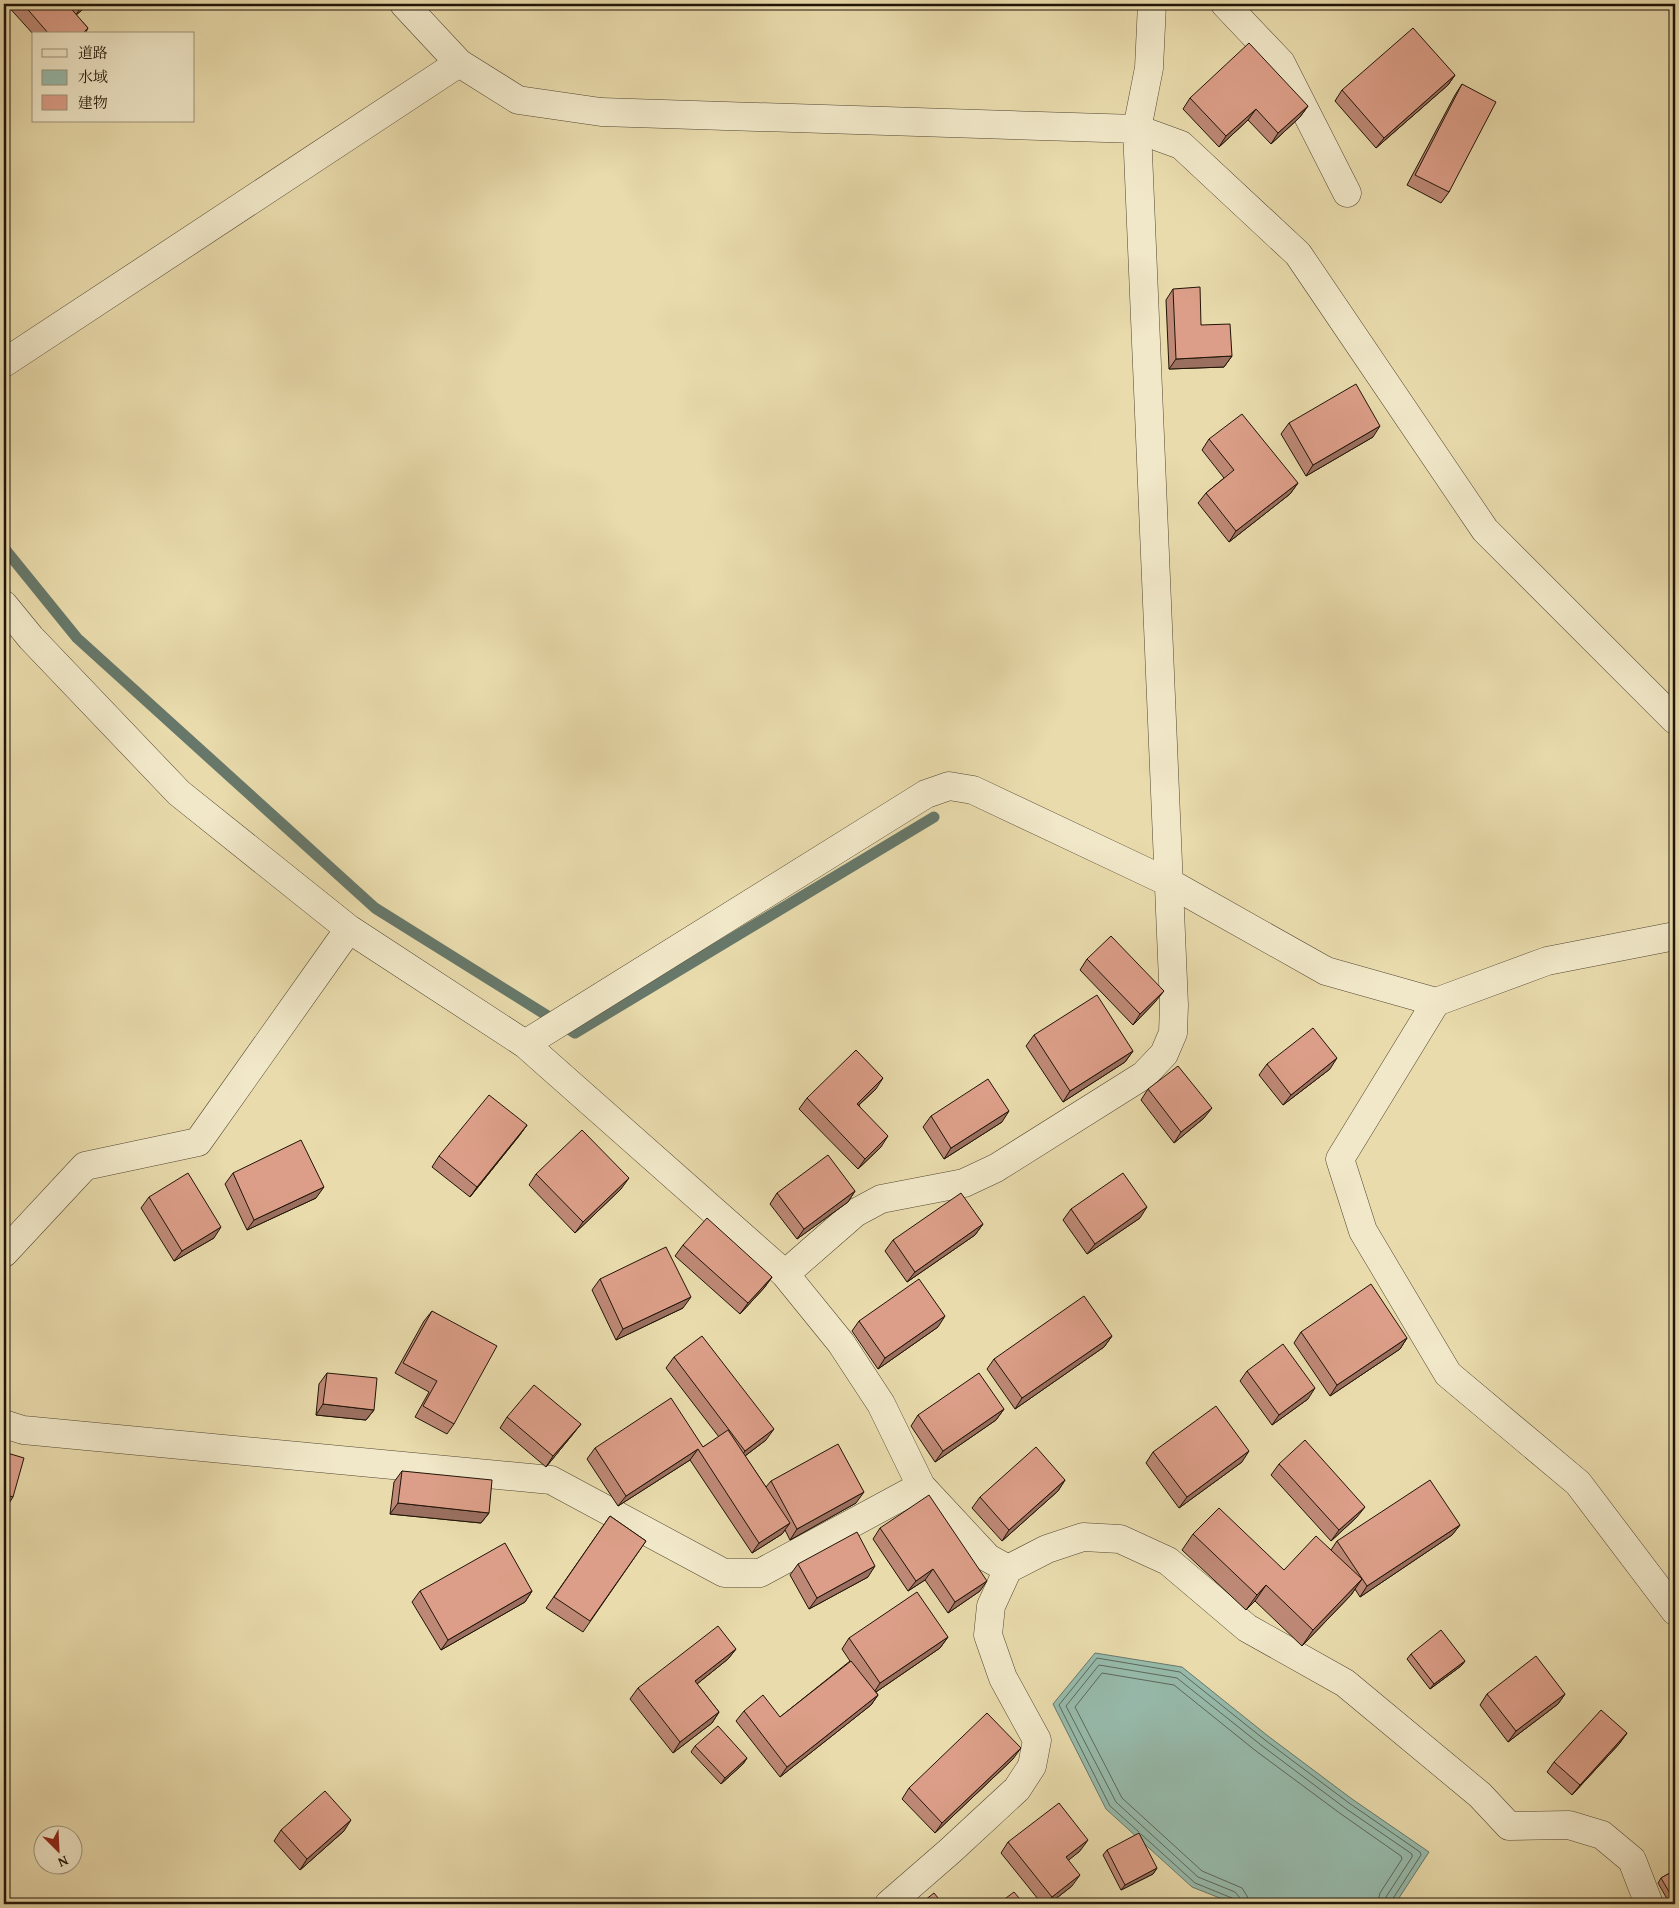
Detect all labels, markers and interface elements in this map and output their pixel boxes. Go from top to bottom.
legend [32,32,195,122]
text: 道路 [78,42,108,63]
text: 水域 [78,66,108,87]
text: 建物 [78,92,108,113]
north arrow [32,1826,82,1876]
text: N [54,1851,72,1873]

